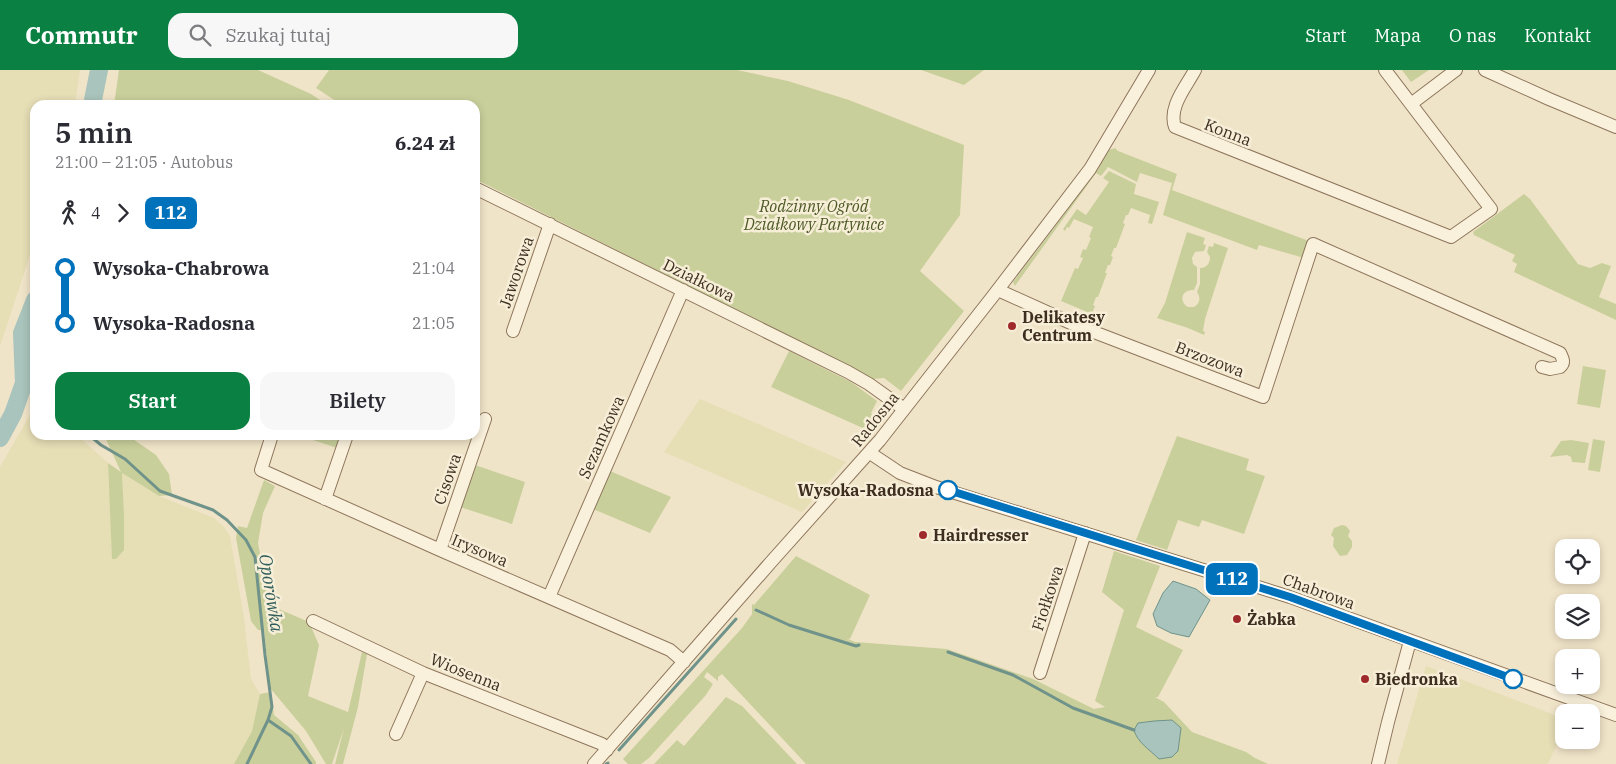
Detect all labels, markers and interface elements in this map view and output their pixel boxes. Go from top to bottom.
search box [168,13,518,58]
text: Commutr [25,19,138,51]
icon: search [186,21,214,49]
text: Szukaj tutaj [226,23,331,47]
text: Start [1305,24,1346,47]
text: Mapa [1374,24,1421,47]
text: O nas [1449,24,1496,47]
text: Kontakt [1524,24,1591,47]
text: 5 min [55,114,133,151]
street label: Konna [1201,114,1255,150]
text: 6.24 zł [395,131,455,155]
text: 21:00 – 21:05 · Autobus [55,152,233,172]
park label: Rodzinny Ogród Działkowy Partynice [743,196,884,234]
icon: walk [55,199,83,227]
icon: forward [109,199,137,227]
text: 112 [155,201,187,224]
text: 4 [91,203,101,223]
street label: Jaworowa [494,233,538,310]
street label: Działkowa [660,254,738,306]
text: Wysoka-Chabrowa [93,256,269,280]
text: 21:04 [412,258,455,278]
place label: Delikatesy Centrum [1022,307,1106,345]
text: Wysoka-Radosna [93,311,255,335]
text: 21:05 [412,313,455,333]
marker: Delikatesy Centrum [1006,320,1018,332]
street label: Brzozowa [1173,337,1248,381]
button: Start [55,372,250,430]
button: Bilety [260,372,455,430]
street label: Radosna [847,387,903,451]
street label: Sezamkowa [574,392,628,482]
street label: Cisowa [429,450,465,507]
place label: Wysoka-Radosna [798,480,934,500]
marker: Wysoka-Radosna [938,480,958,500]
place label: Hairdresser [933,525,1029,545]
street label: Irysowa [449,529,511,571]
marker: Hairdresser [917,529,929,541]
map controls [1555,539,1600,749]
button: locate [1555,539,1600,584]
water label: Oporówka [254,552,289,634]
street label: Fiołkowa [1027,562,1067,633]
line badge: 112 [1203,563,1261,595]
text: 112 [1216,567,1248,590]
street label: Chabrowa [1280,569,1358,613]
button: layers [1555,594,1600,639]
place label: Żabka [1247,609,1296,629]
marker: Żabka [1231,613,1243,625]
street label: Wiosenna [428,649,505,695]
button: + [1555,649,1600,694]
place label: Biedronka [1375,669,1458,689]
unlabelled marker [1503,669,1523,689]
marker: Biedronka [1359,673,1371,685]
button: − [1555,704,1600,749]

